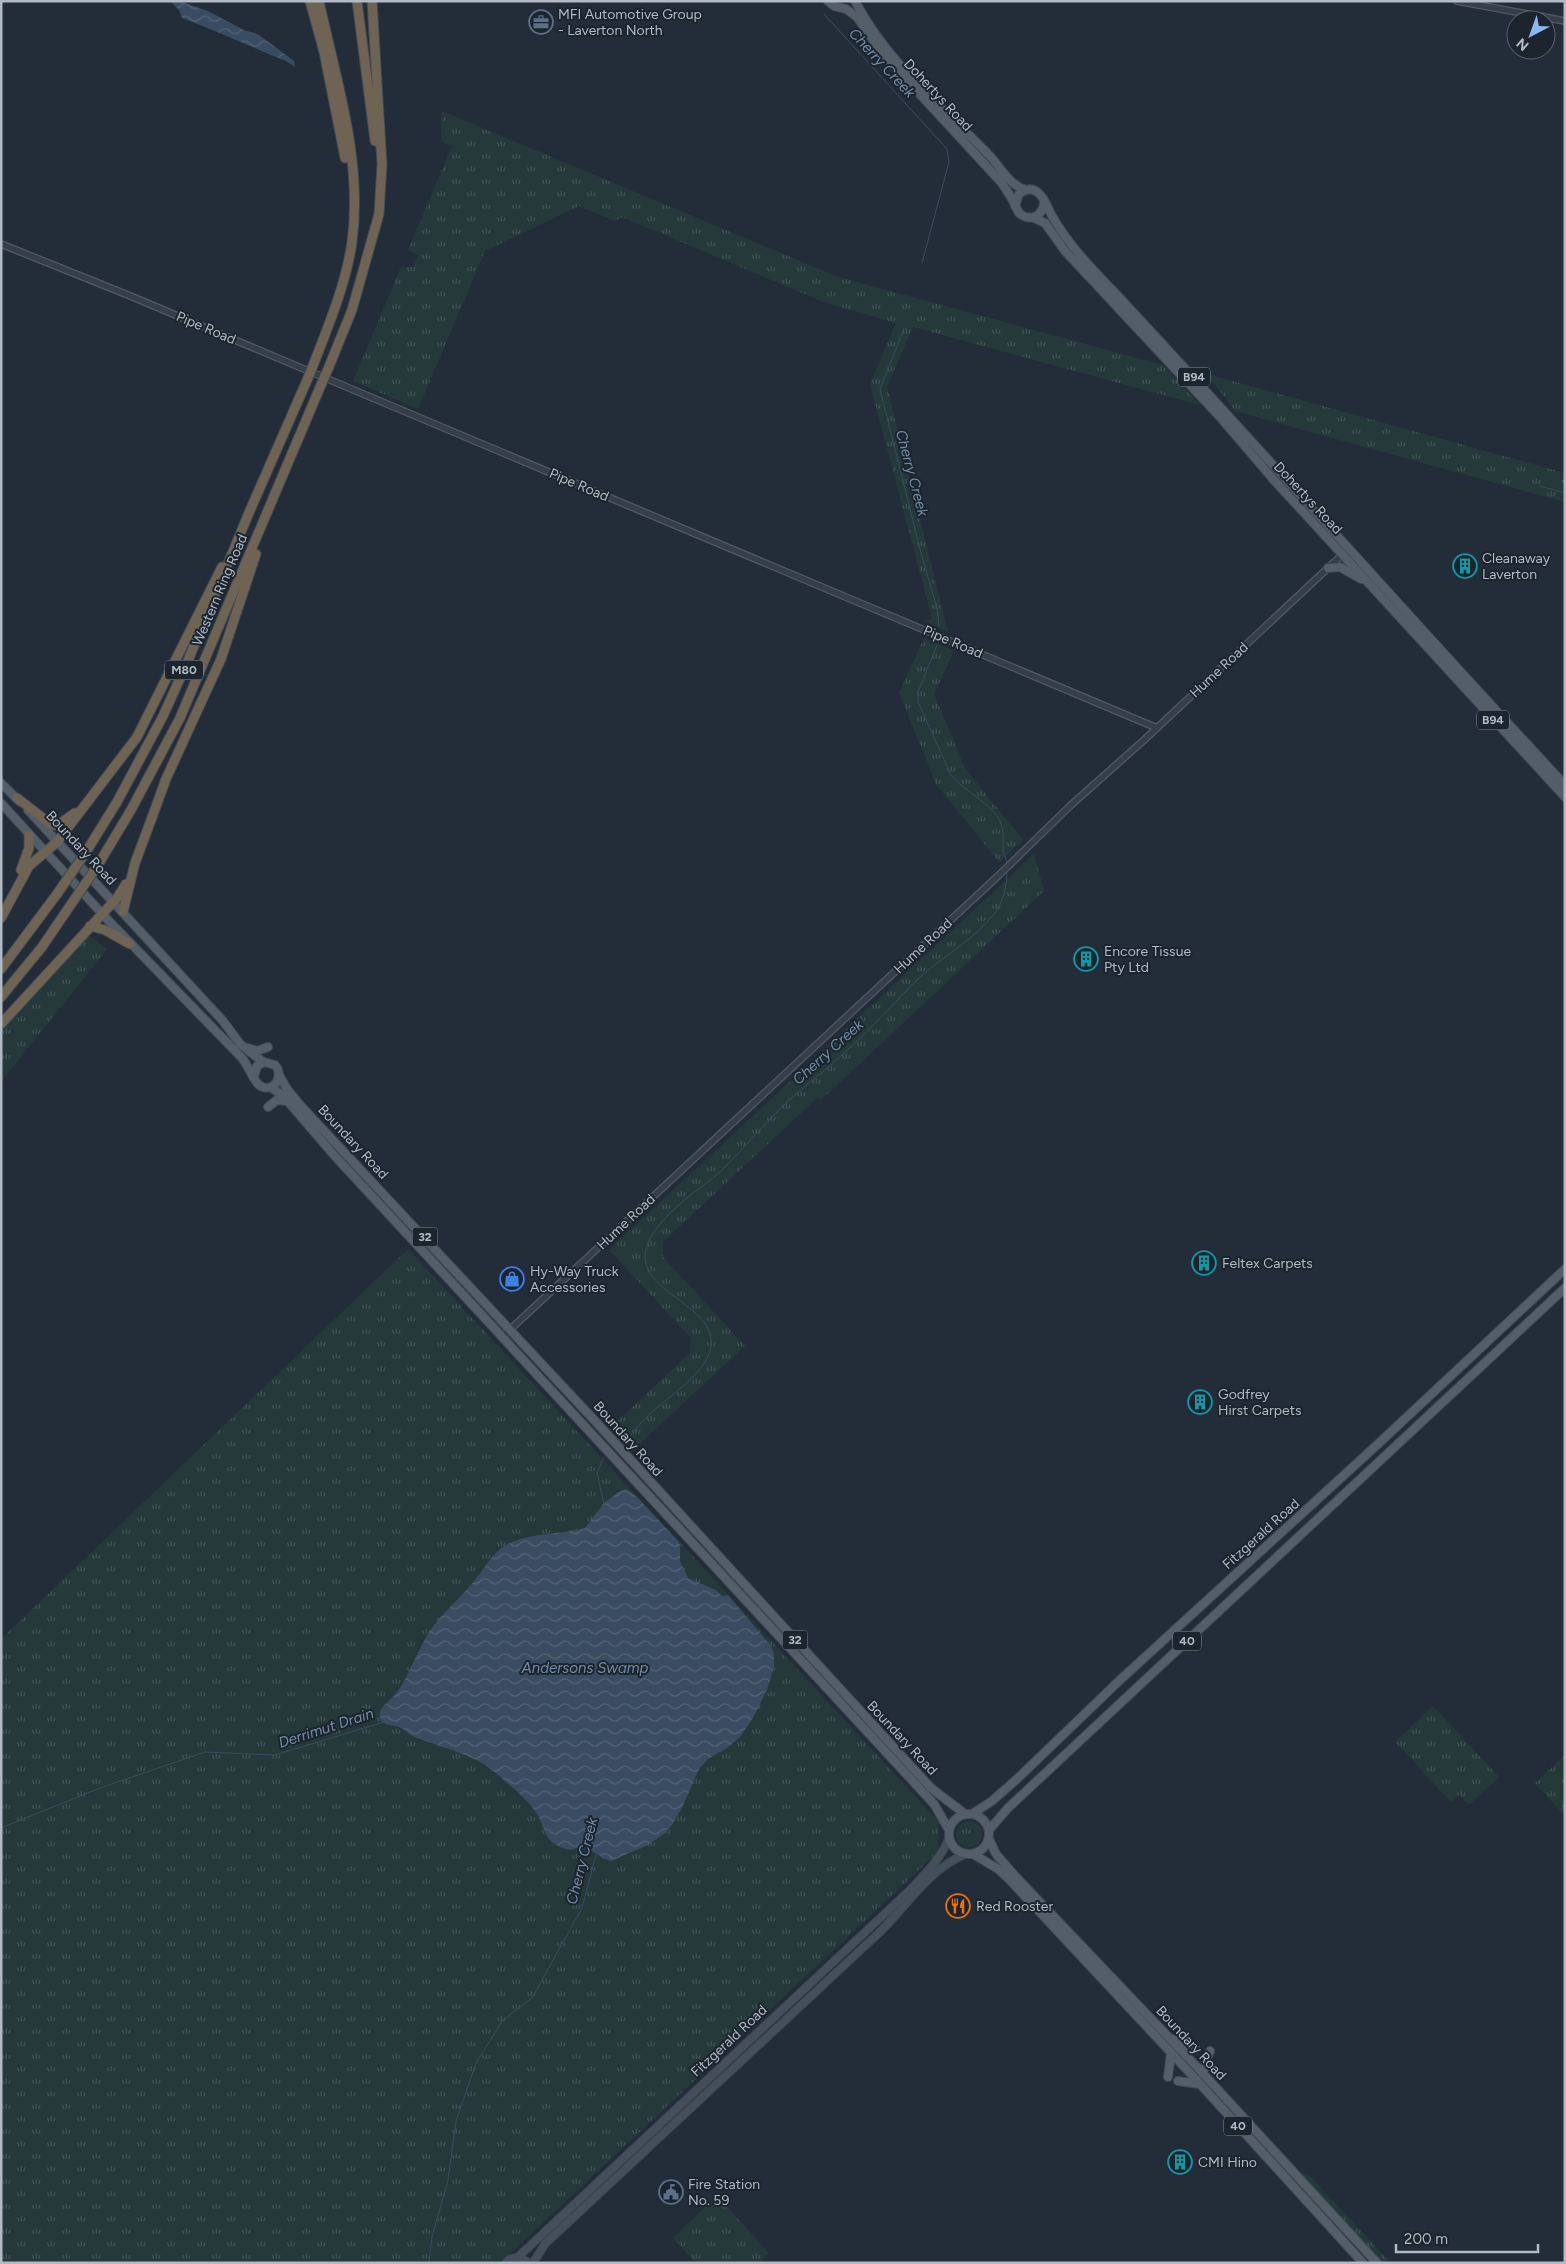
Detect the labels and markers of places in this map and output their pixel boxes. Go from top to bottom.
place label: MFI Automotive Group - Laverton North [558,6,702,39]
office icon: MFI Automotive Group - Laverton North [528,9,554,35]
place label: Cleanaway Laverton [1482,550,1551,583]
building icon: Cleanaway Laverton [1452,553,1478,579]
place label: Encore Tissue Pty Ltd [1104,943,1191,976]
building icon: Encore Tissue Pty Ltd [1073,946,1099,972]
building icon: Feltex Carpets [1191,1250,1217,1276]
place label: Feltex Carpets [1222,1255,1313,1272]
place label: Hy-Way Truck Accessories [530,1263,619,1296]
shop icon: Hy-Way Truck Accessories [499,1266,525,1292]
place label: Godfrey Hirst Carpets [1218,1386,1301,1419]
building icon: Godfrey Hirst Carpets [1187,1389,1213,1415]
restaurant icon: Red Rooster [945,1893,971,1919]
place label: Red Rooster [976,1898,1053,1915]
building icon: CMI Hino [1167,2149,1193,2175]
place label: CMI Hino [1198,2154,1257,2171]
place label: Fire Station No. 59 [688,2176,760,2209]
public building icon: Fire Station No. 59 [658,2179,684,2205]

